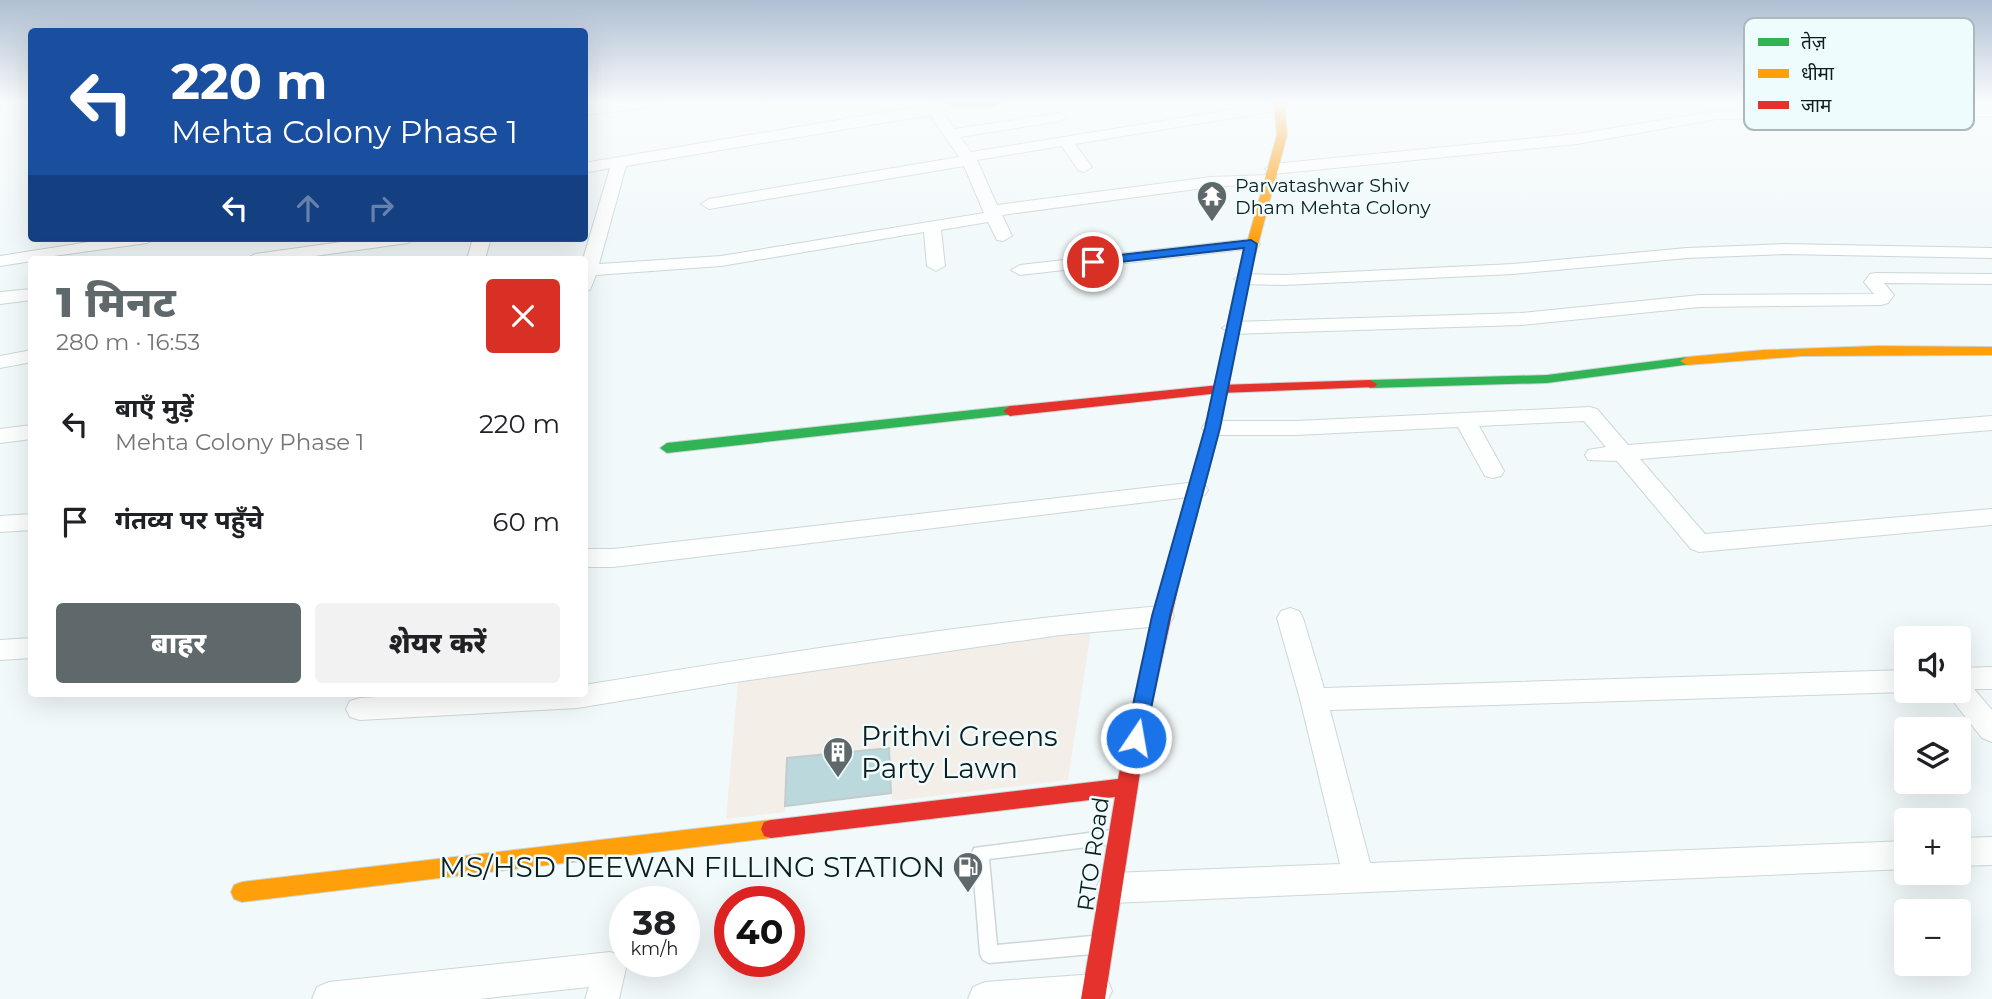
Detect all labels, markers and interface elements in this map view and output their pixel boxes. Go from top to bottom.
legend [1744,18,1974,130]
text: तेज़ [1801,31,1827,54]
text: 220 m [171,52,327,111]
icon: left [56,56,147,147]
text: धीमा [1801,62,1835,85]
text: जाम [1801,94,1832,117]
text: Mehta Colony Phase 1 [171,112,518,151]
place label: Parvatashwar Shiv Dham Mehta Colony [1235,174,1431,219]
temple icon: Parvatashwar Shiv Dham Mehta Colony [1195,179,1229,223]
icon: left [216,189,254,227]
icon: ahead [289,189,327,227]
icon: right [362,189,400,227]
pin [1063,232,1123,292]
icon: arrive [1074,243,1112,281]
text: 1 मिनट [56,276,176,328]
button: close [486,279,560,353]
text: 280 m · 16:53 [56,328,200,356]
text: बाएँ मुड़ें [115,392,194,424]
icon: left [56,405,94,443]
text: 220 m [479,408,560,440]
text: Mehta Colony Phase 1 [115,428,364,456]
icon: arrive [56,503,94,541]
text: गंतव्य पर पहुँचे [115,504,263,536]
text: 60 m [493,506,560,538]
button: बाहर [56,603,301,683]
button: शेयर करें [315,603,560,683]
map controls [1894,626,1971,976]
button: sound [1894,626,1971,703]
position arrow [1099,701,1173,775]
button: layers [1894,717,1971,794]
place label: Prithvi Greens Party Lawn [861,719,1058,785]
building icon: Prithvi Greens Party Lawn [821,735,855,779]
street label: RTO Road [1071,795,1115,913]
button: + [1894,808,1971,885]
place label: MS/HSD DEEWAN FILLING STATION [439,850,945,884]
fuel station icon: MS/HSD DEEWAN FILLING STATION [951,850,985,894]
speed limit sign: 40 [714,886,805,977]
button: − [1894,899,1971,976]
text: 38 [633,901,676,944]
text: km/h [630,938,679,960]

